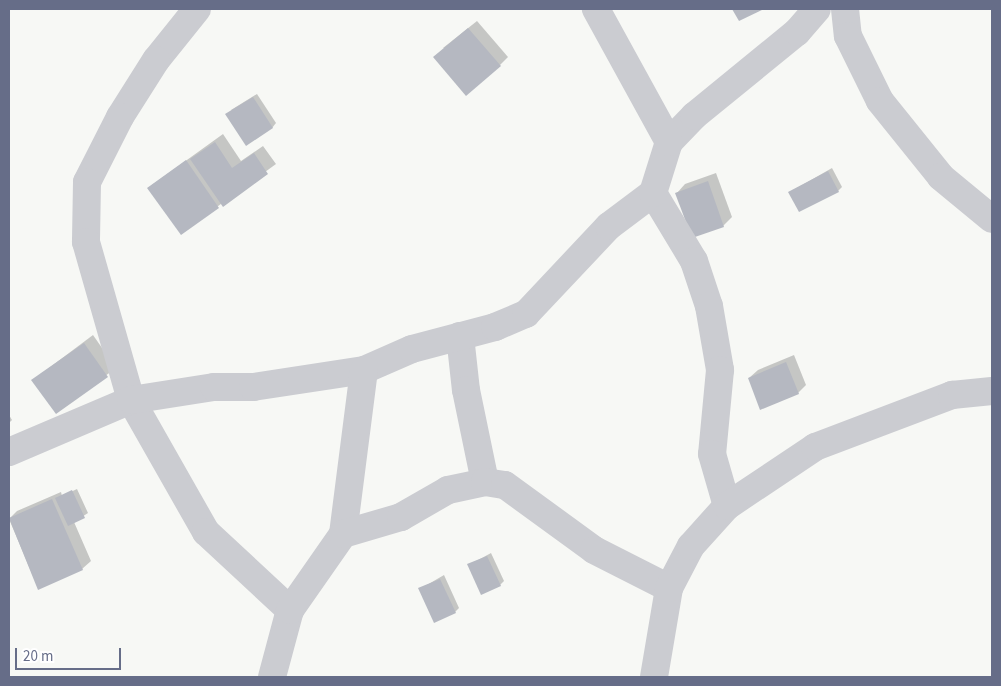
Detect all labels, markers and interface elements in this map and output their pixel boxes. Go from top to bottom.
scale bar [18,638,124,670]
text: 20 m [23,646,53,667]

